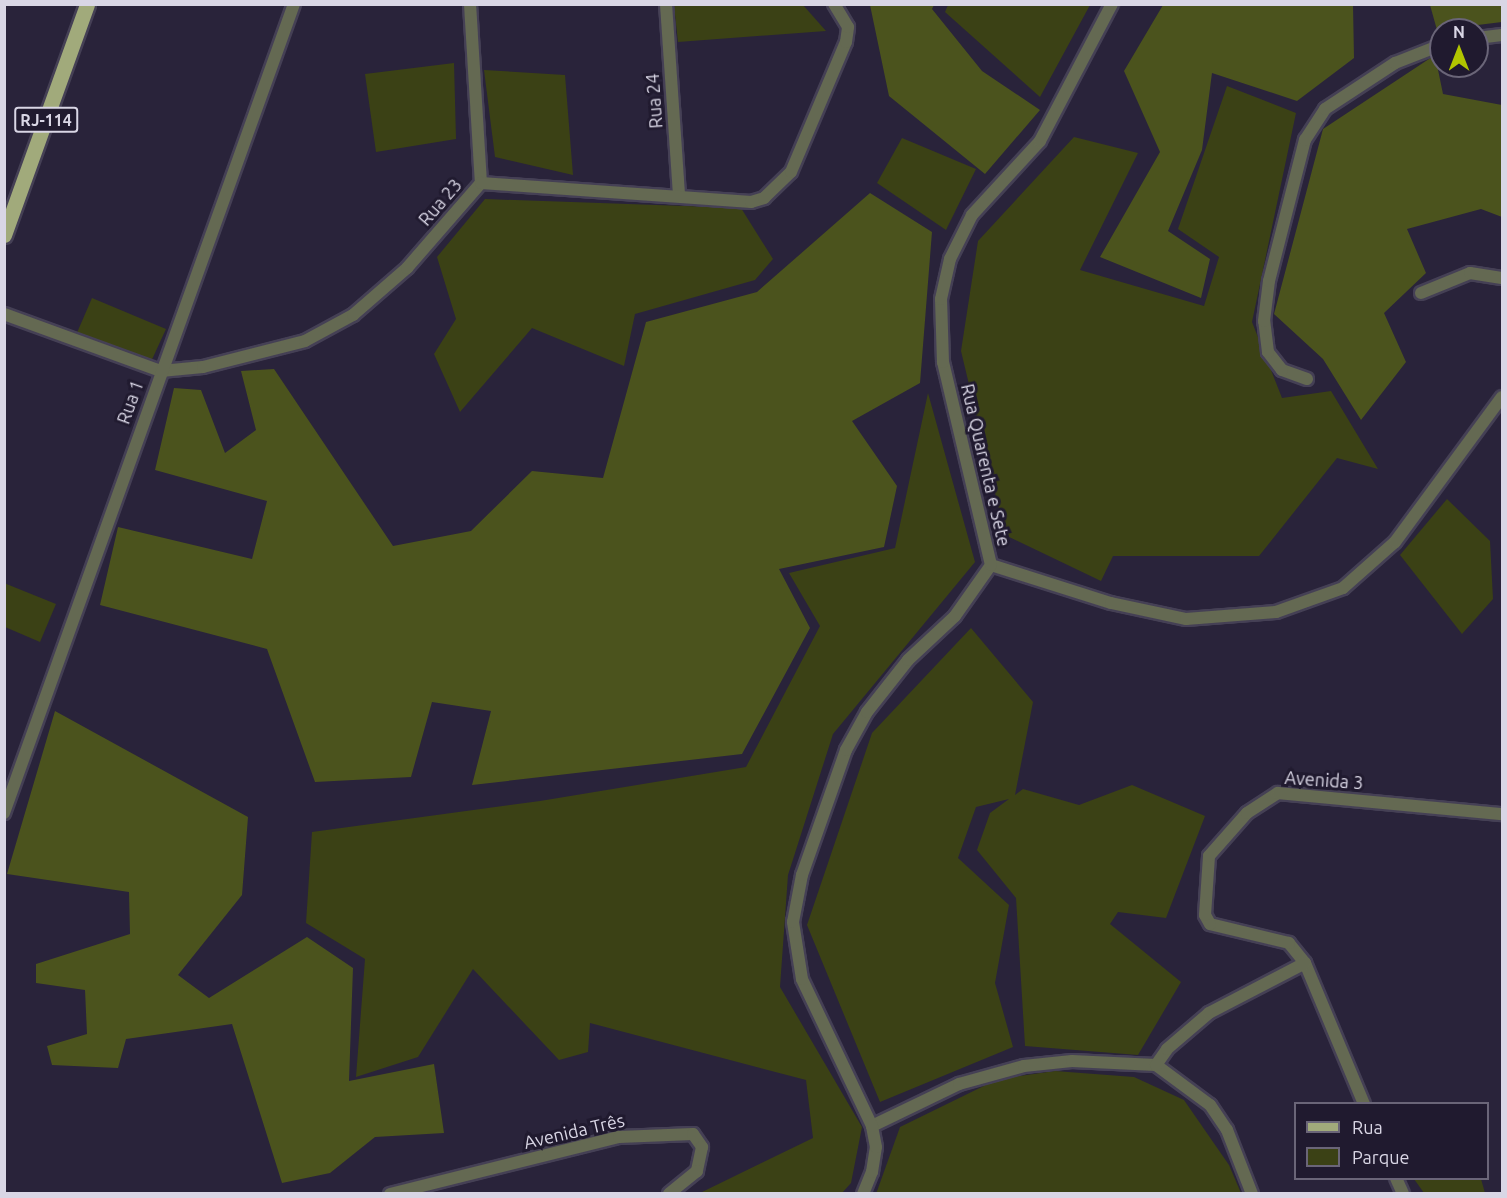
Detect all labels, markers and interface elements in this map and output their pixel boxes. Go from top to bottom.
north arrow [1429,18,1489,78]
text: N [1453,23,1465,41]
street label: Rua 24 [641,73,667,129]
road number: RJ-114 [13,107,79,133]
street label: Rua 23 [414,174,466,230]
street label: Rua 1 [112,377,148,427]
street label: Rua Quarenta e Sete [957,382,1015,548]
street label: Avenida 3 [1284,766,1364,794]
legend [1294,1102,1489,1180]
street label: Avenida Três [522,1109,626,1153]
text: Rua [1352,1117,1383,1137]
text: Parque [1352,1147,1409,1167]

